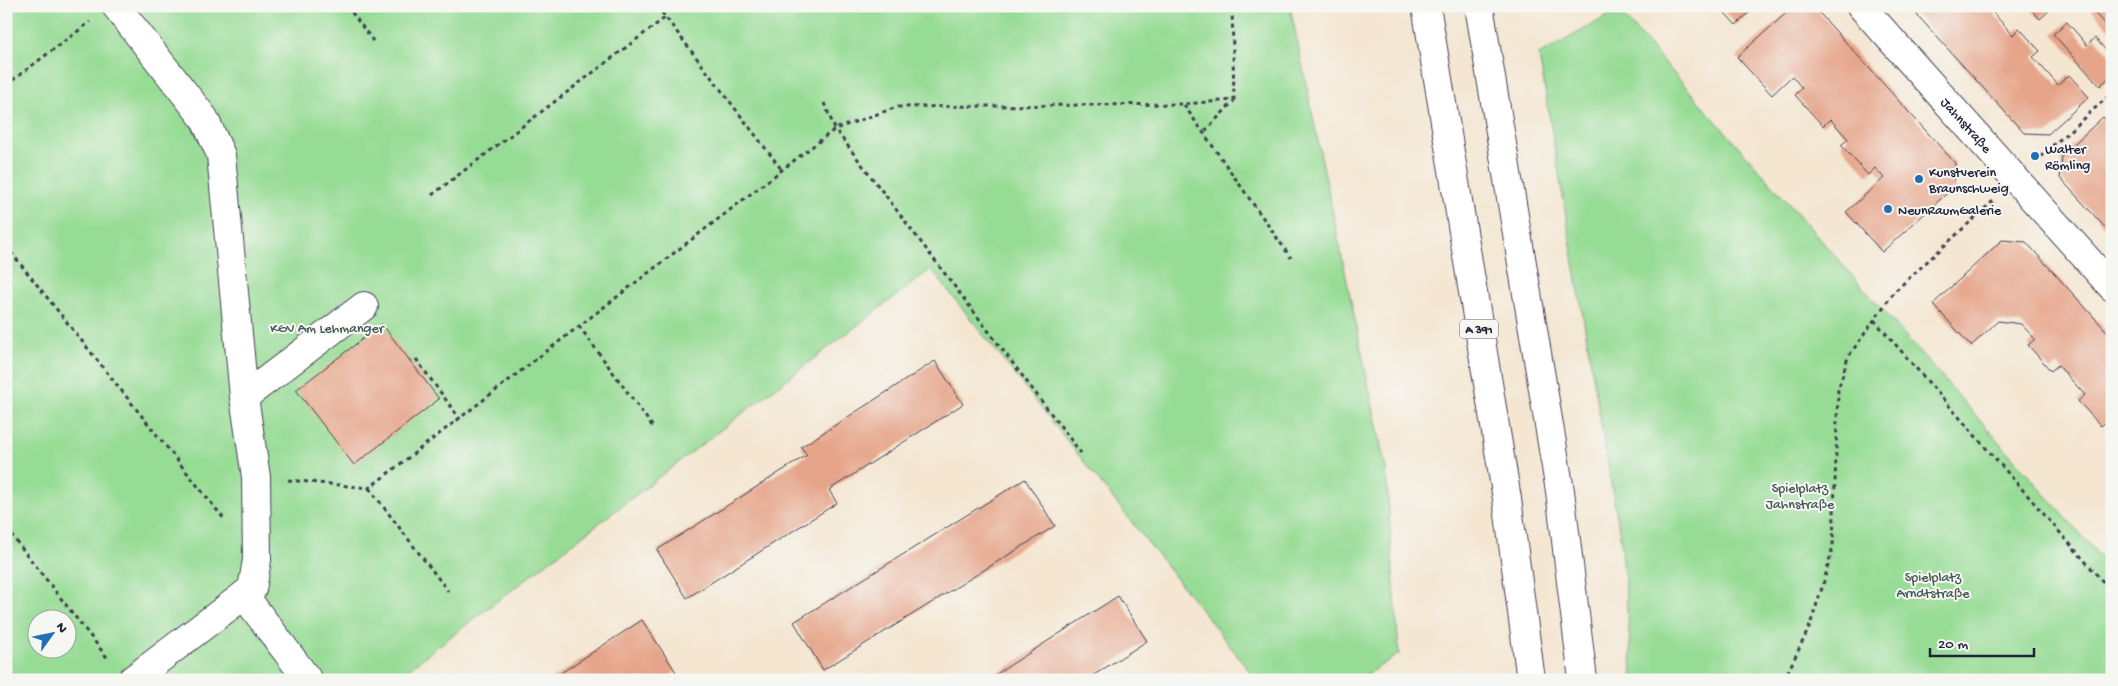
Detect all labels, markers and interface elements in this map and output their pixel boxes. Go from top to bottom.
street label: Jahnstraße [1936,95,1995,158]
place label: Walter Römling [2045,142,2090,175]
marker: Walter Römling [2029,150,2041,162]
place label: Kunstverein Braunschweig [1928,165,2009,198]
marker: Kunstverein Braunschweig [1913,173,1925,185]
marker: NeunRaumGalerie [1882,203,1894,215]
place label: NeunRaumGalerie [1898,203,2002,220]
road number: A 391 [1460,320,1498,338]
park label: KGV Am Lehmanger [270,321,385,338]
park label: Spielplatz Jahnstraße [1766,481,1835,514]
park label: Spielplatz Arndtstraße [1896,570,1970,603]
north arrow [28,608,78,658]
text: N [51,620,70,637]
scale bar [1930,626,2034,658]
text: 20 m [1938,636,1968,654]

